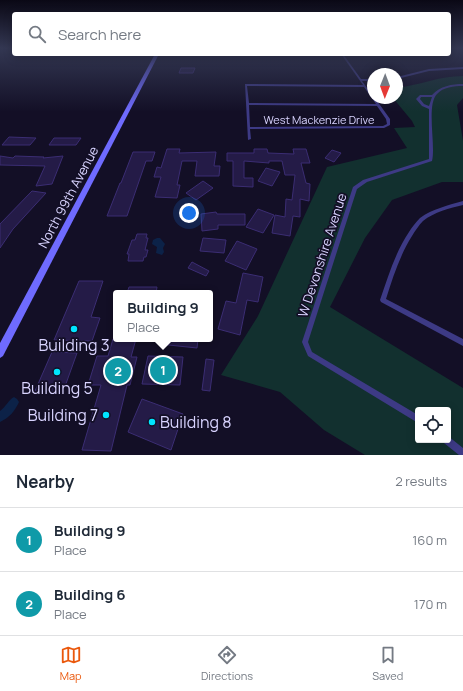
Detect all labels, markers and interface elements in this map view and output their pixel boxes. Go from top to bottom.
search box [12,12,451,56]
icon: search [26,23,48,45]
text: Search here [58,24,141,45]
north arrow [367,68,403,104]
street label: West Mackenzie Drive [264,112,375,127]
street label: North 99th Avenue [34,143,103,251]
street label: W Devonshire Avenue [293,190,351,319]
your location [179,203,199,223]
popup [113,290,213,342]
text: Building 9 [127,297,199,318]
text: Place [127,318,160,336]
marker: Building 3 [69,324,79,334]
place label: Building 3 [38,334,110,356]
pin: 1 [150,355,176,385]
pin: 2 [105,356,131,386]
marker: Building 5 [52,367,62,377]
place label: Building 5 [21,377,93,399]
place label: Building 7 [28,404,98,426]
map controls [415,407,451,443]
button: locate [415,407,451,443]
marker: Building 7 [101,410,111,420]
place label: Building 8 [160,411,231,433]
marker: Building 8 [147,417,157,427]
text: Nearby [16,470,74,493]
text: 2 results [395,472,447,490]
text: Building 9 [54,520,126,541]
text: 1 [26,531,32,549]
text: 160 m [412,531,447,549]
text: Place [54,541,87,559]
text: Building 6 [54,584,126,605]
text: 2 [25,595,33,613]
text: 170 m [414,595,447,613]
text: Place [54,605,87,623]
tab: Map [60,644,82,683]
tab: Directions [201,644,253,683]
tab: Saved [372,644,403,683]

